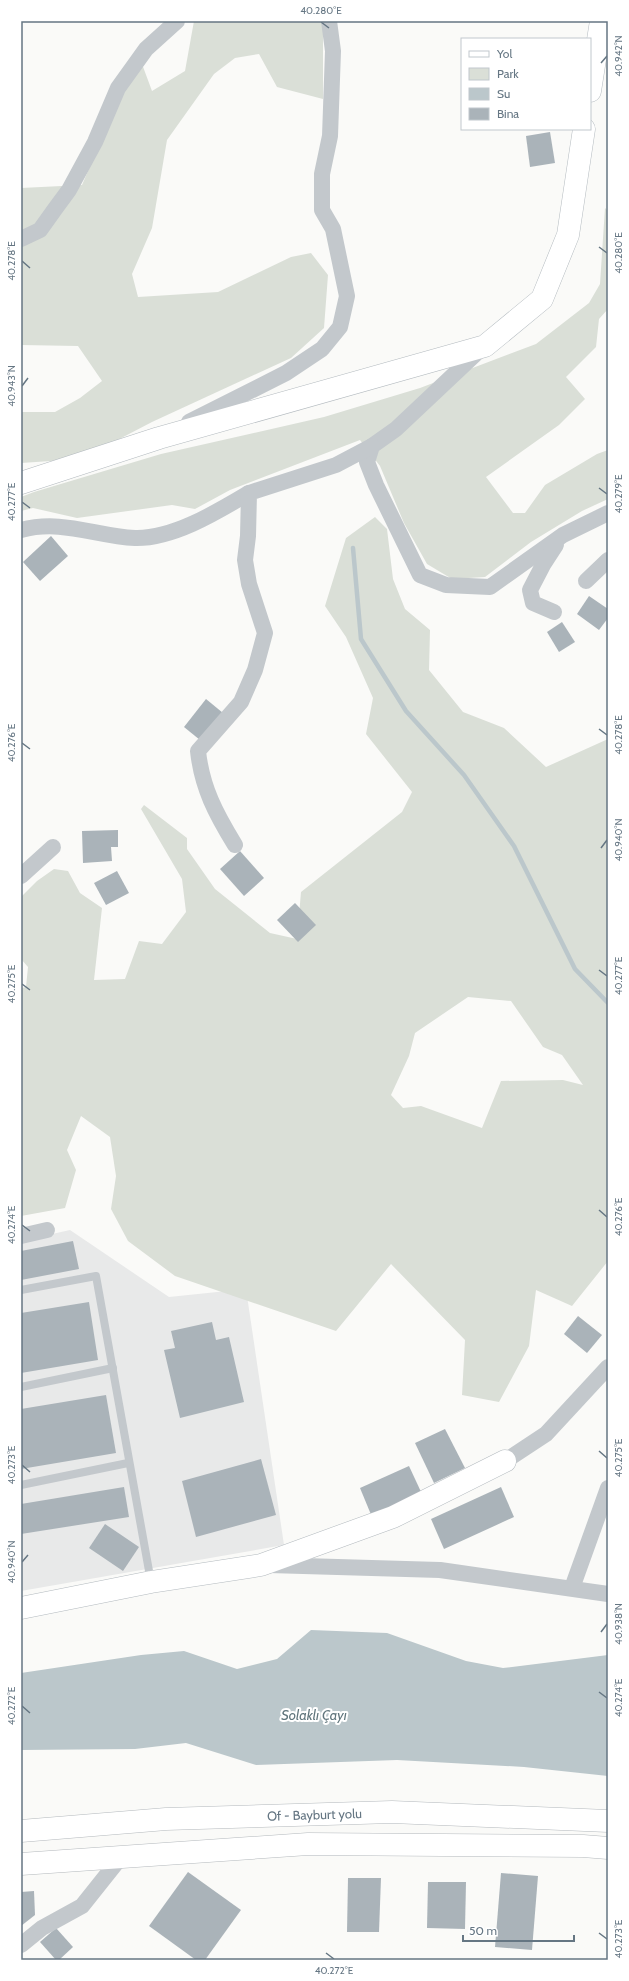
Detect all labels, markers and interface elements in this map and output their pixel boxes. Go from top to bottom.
text: 40.280°E [300,4,342,17]
text: 40.942°N [612,35,625,77]
legend [461,38,591,130]
text: Yol [496,46,512,61]
text: Park [497,66,519,81]
text: Su [497,86,510,101]
text: Bina [497,106,519,121]
text: 40.280°E [612,232,625,274]
text: 40.278°E [5,241,18,281]
text: 40.943°N [5,365,18,407]
text: 40.279°E [612,474,625,514]
text: 40.277°E [5,482,18,521]
text: 40.278°E [612,715,625,755]
text: 40.276°E [5,723,18,762]
text: 40.940°N [612,818,625,862]
text: 40.277°E [612,956,625,995]
text: 40.275°E [5,964,18,1003]
text: 40.276°E [612,1197,625,1236]
text: 40.274°E [5,1205,18,1244]
text: 40.275°E [612,1438,625,1477]
text: 40.273°E [5,1445,18,1484]
text: 40.940°N [5,1540,18,1584]
text: 40.938°N [612,1603,625,1645]
text: 40.274°E [612,1678,625,1717]
text: 40.272°E [5,1686,18,1725]
water label: Solaklı Çayı [281,1706,347,1724]
street label: Of - Bayburt yolu [267,1805,362,1824]
scale bar [463,1917,574,1943]
text: 40.273°E [612,1919,625,1958]
text: 50 m [469,1923,497,1938]
text: 40.272°E [315,1964,354,1977]

